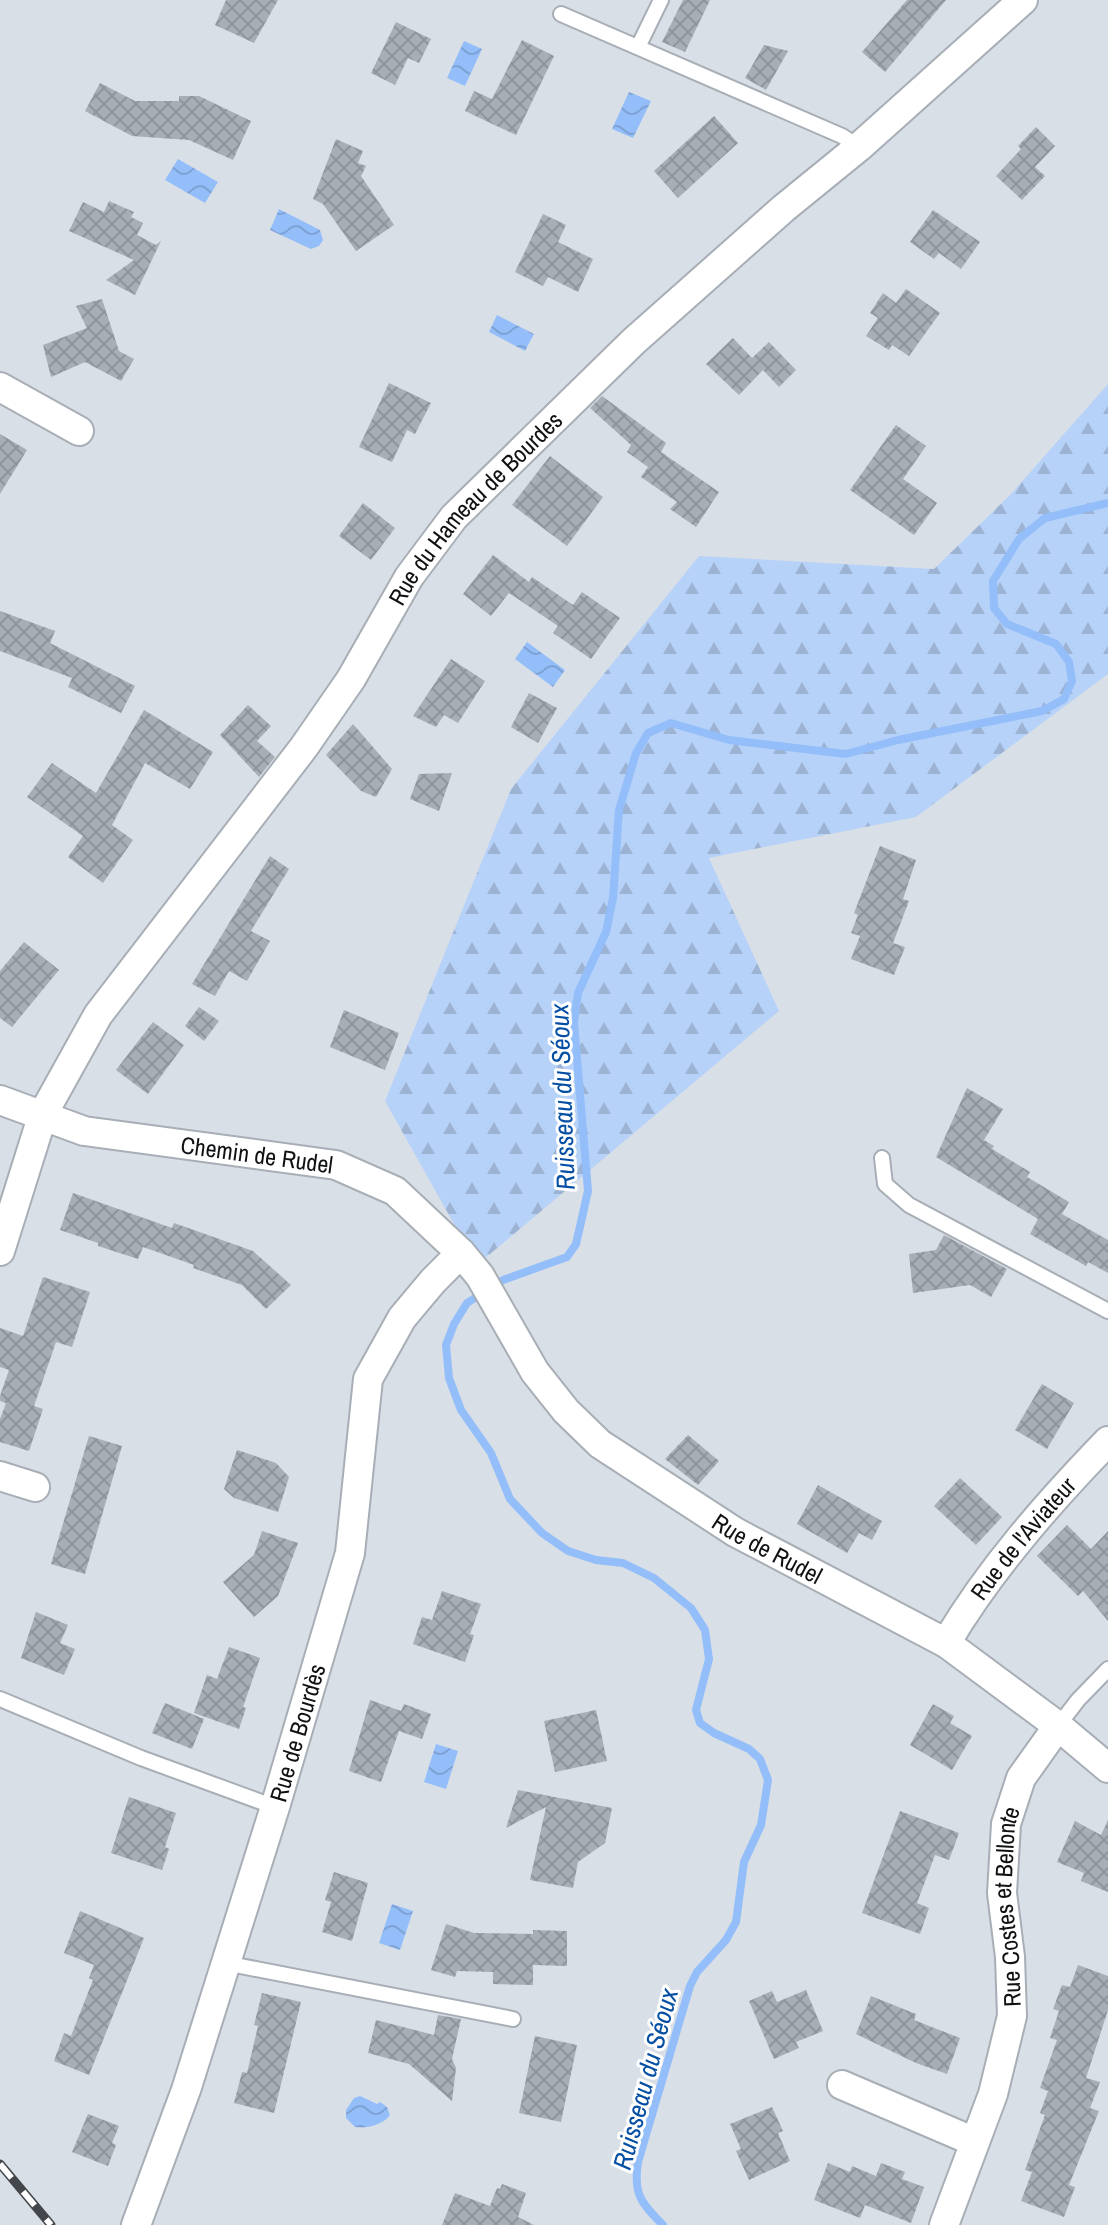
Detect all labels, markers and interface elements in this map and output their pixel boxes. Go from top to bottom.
street label: Rue du Hameau de Bourdes [380,404,569,611]
water label: Ruisseau du Séoux [541,1002,583,1191]
street label: Chemin de Rudel [179,1128,335,1180]
street label: Rue de l'Aviateur [963,1469,1083,1606]
street label: Rue de Rudel [706,1506,828,1591]
street label: Rue de Bourdès [261,1660,332,1806]
street label: Rue Costes et Bellonte [986,1802,1028,2007]
water label: Ruisseau du Séoux [604,1983,686,2173]

